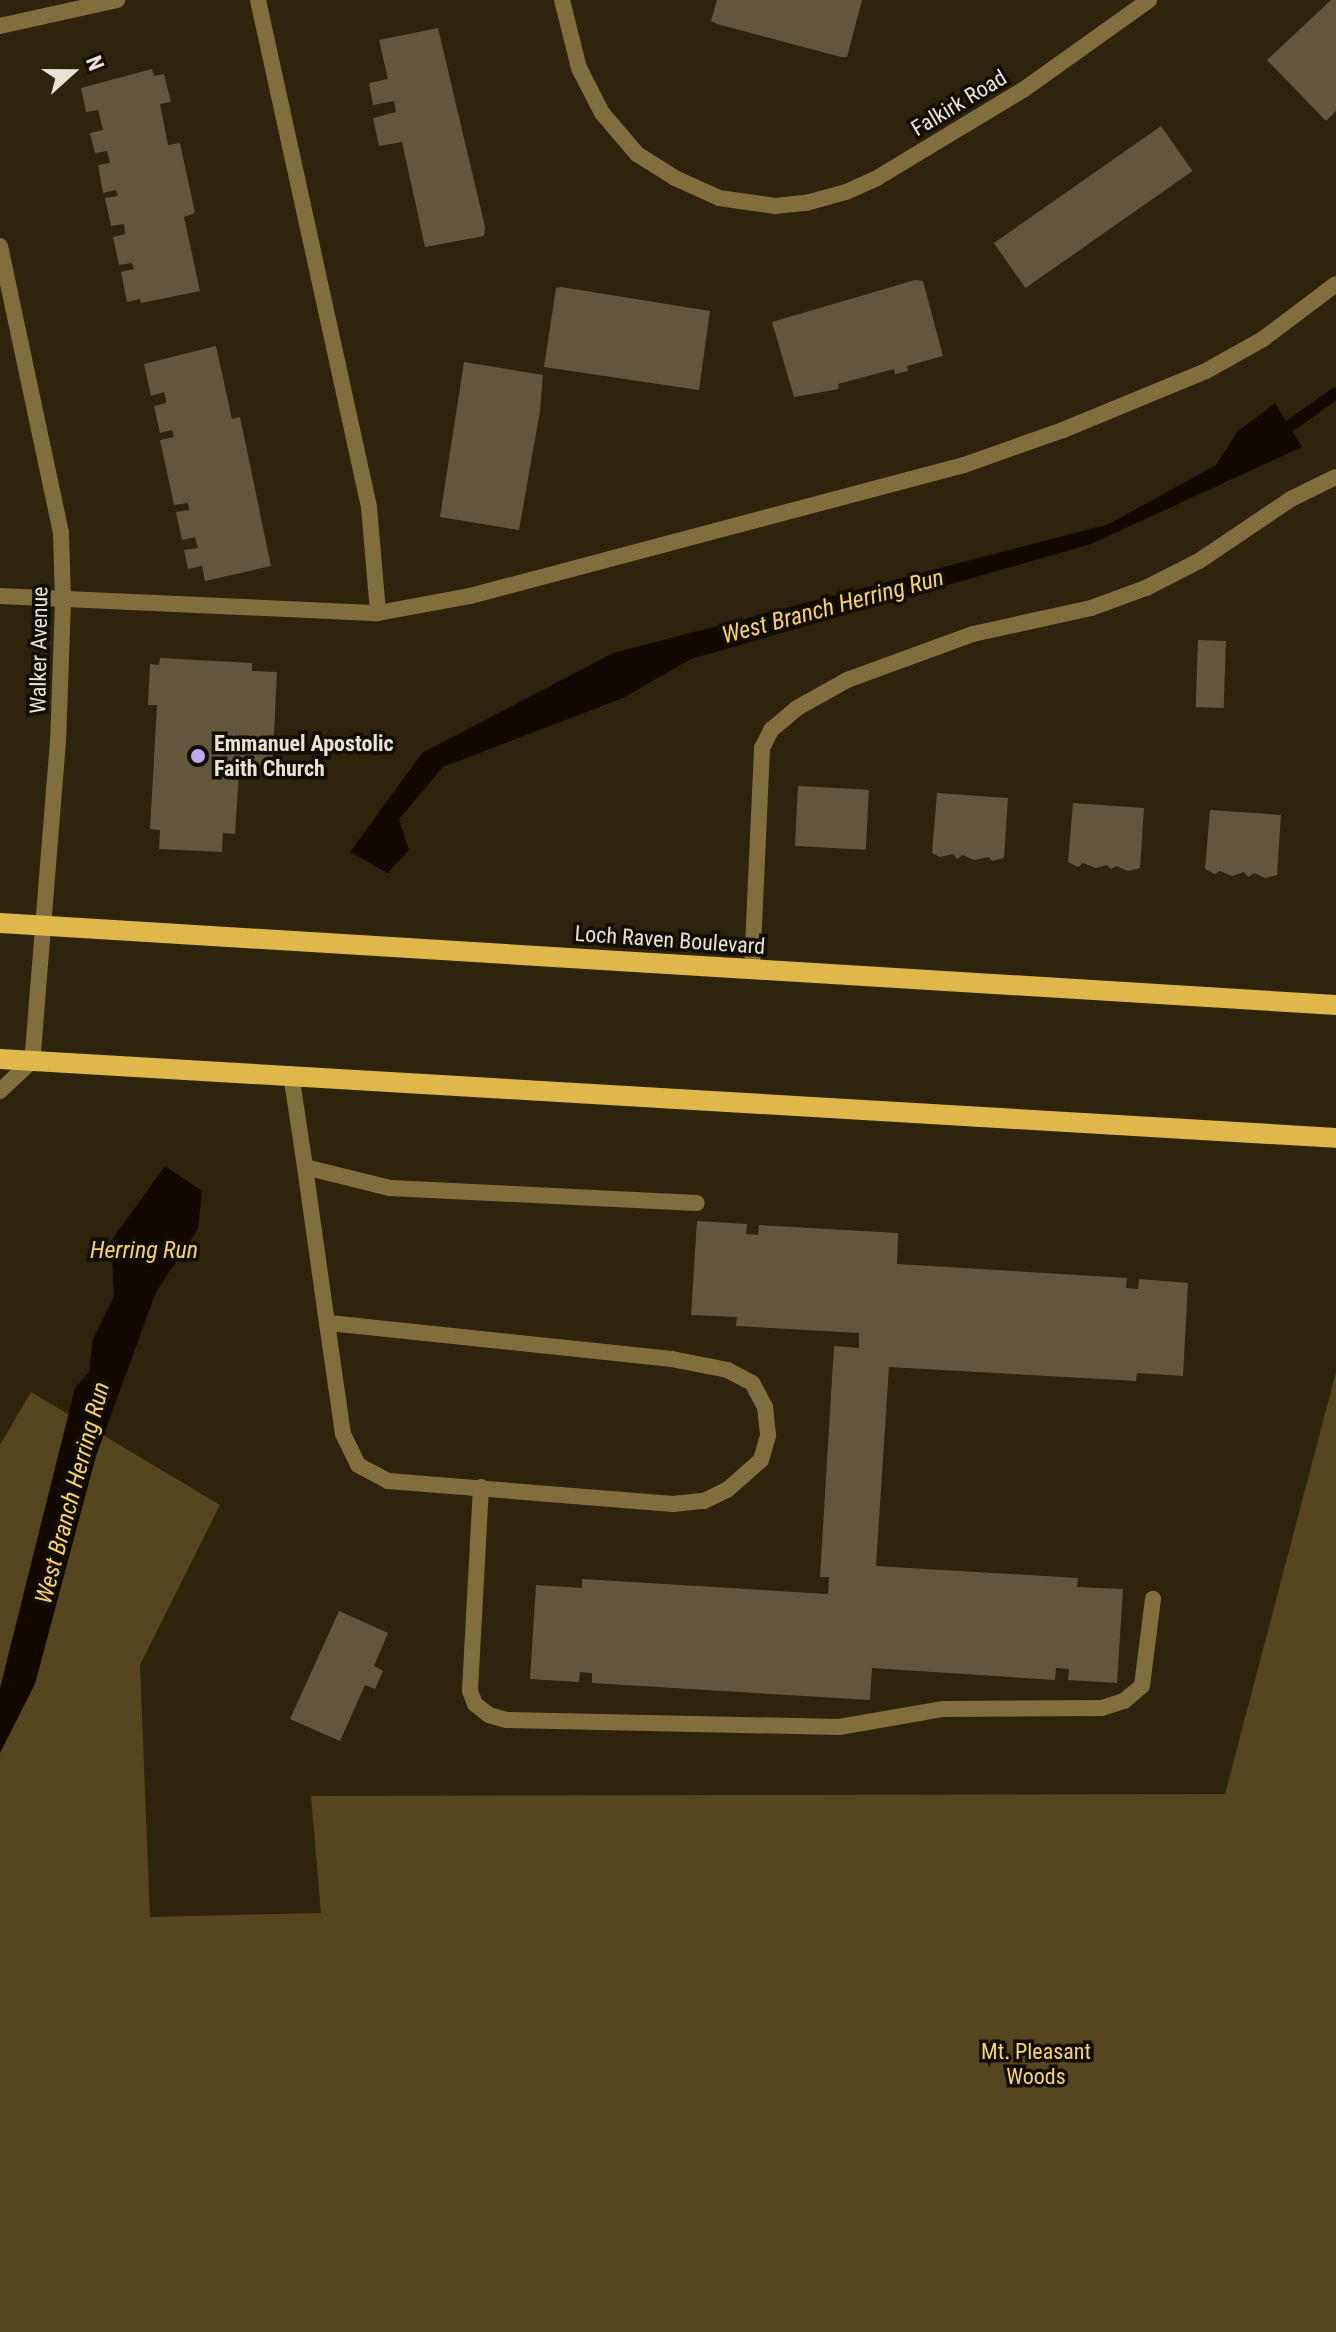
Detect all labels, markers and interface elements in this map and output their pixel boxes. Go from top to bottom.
north arrow [32,32,112,112]
text: N [81,52,109,74]
street label: Falkirk Road [907,64,1011,142]
water label: West Branch Herring Run [719,564,947,650]
street label: Walker Avenue [25,586,53,714]
place label: Emmanuel Apostolic Faith Church [214,730,394,782]
marker: Emmanuel Apostolic Faith Church [189,747,207,765]
street label: Loch Raven Boulevard [574,920,766,960]
water label: Herring Run [90,1237,198,1265]
water label: West Branch Herring Run [30,1379,116,1607]
park label: Mt. Pleasant Woods [981,2038,1091,2090]

